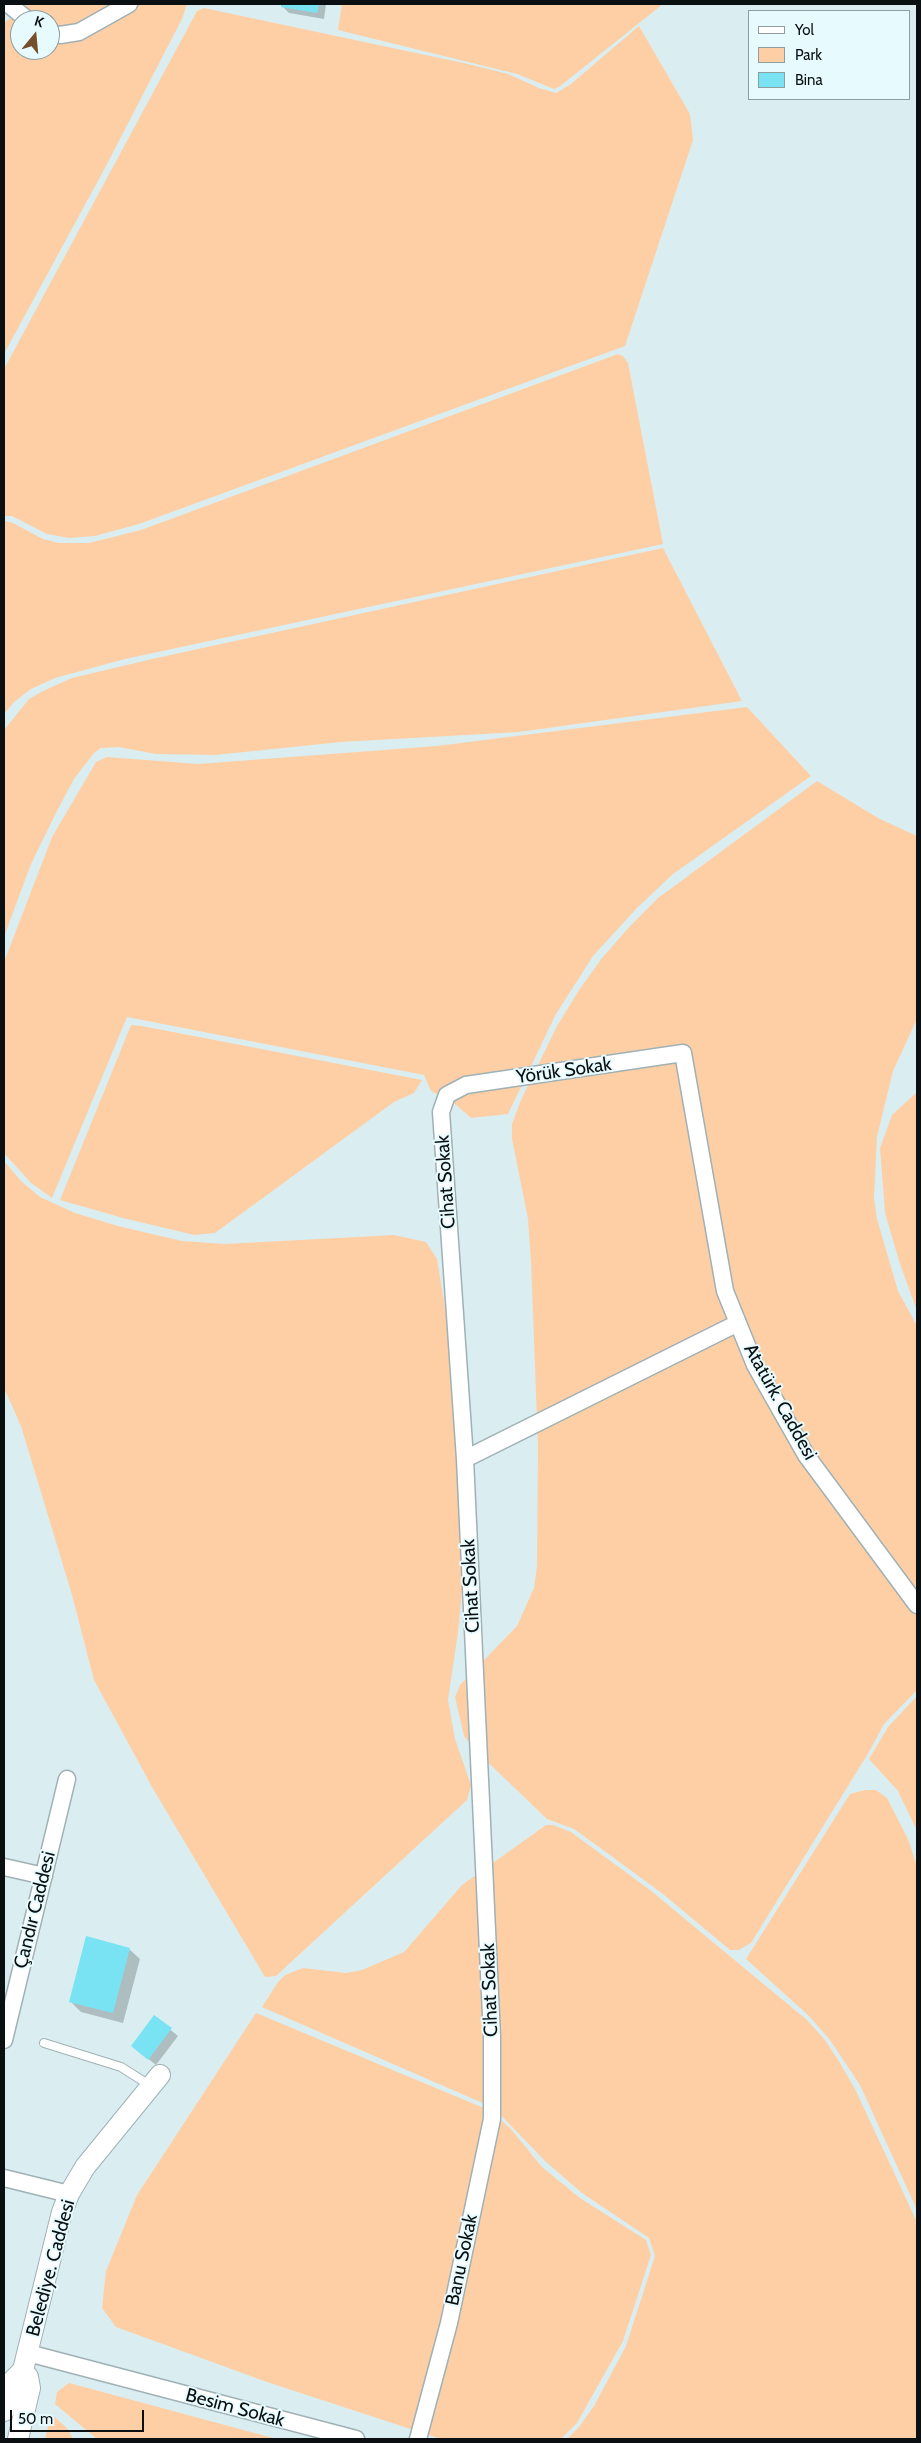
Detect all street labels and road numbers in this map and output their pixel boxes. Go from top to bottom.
street label: Yörük Sokak [515,1053,613,1089]
street label: Cihat Sokak [431,1134,461,1230]
street label: Atatürk. Caddesi [739,1340,821,1464]
street label: Cihat Sokak [457,1539,485,1633]
street label: Çandır Caddesi [9,1849,61,1971]
street label: Cihat Sokak [477,1943,503,2037]
street label: Belediye. Caddesi [22,2197,80,2339]
street label: Banu Sokak [441,2212,483,2308]
street label: Besim Sokak [183,2384,287,2432]

